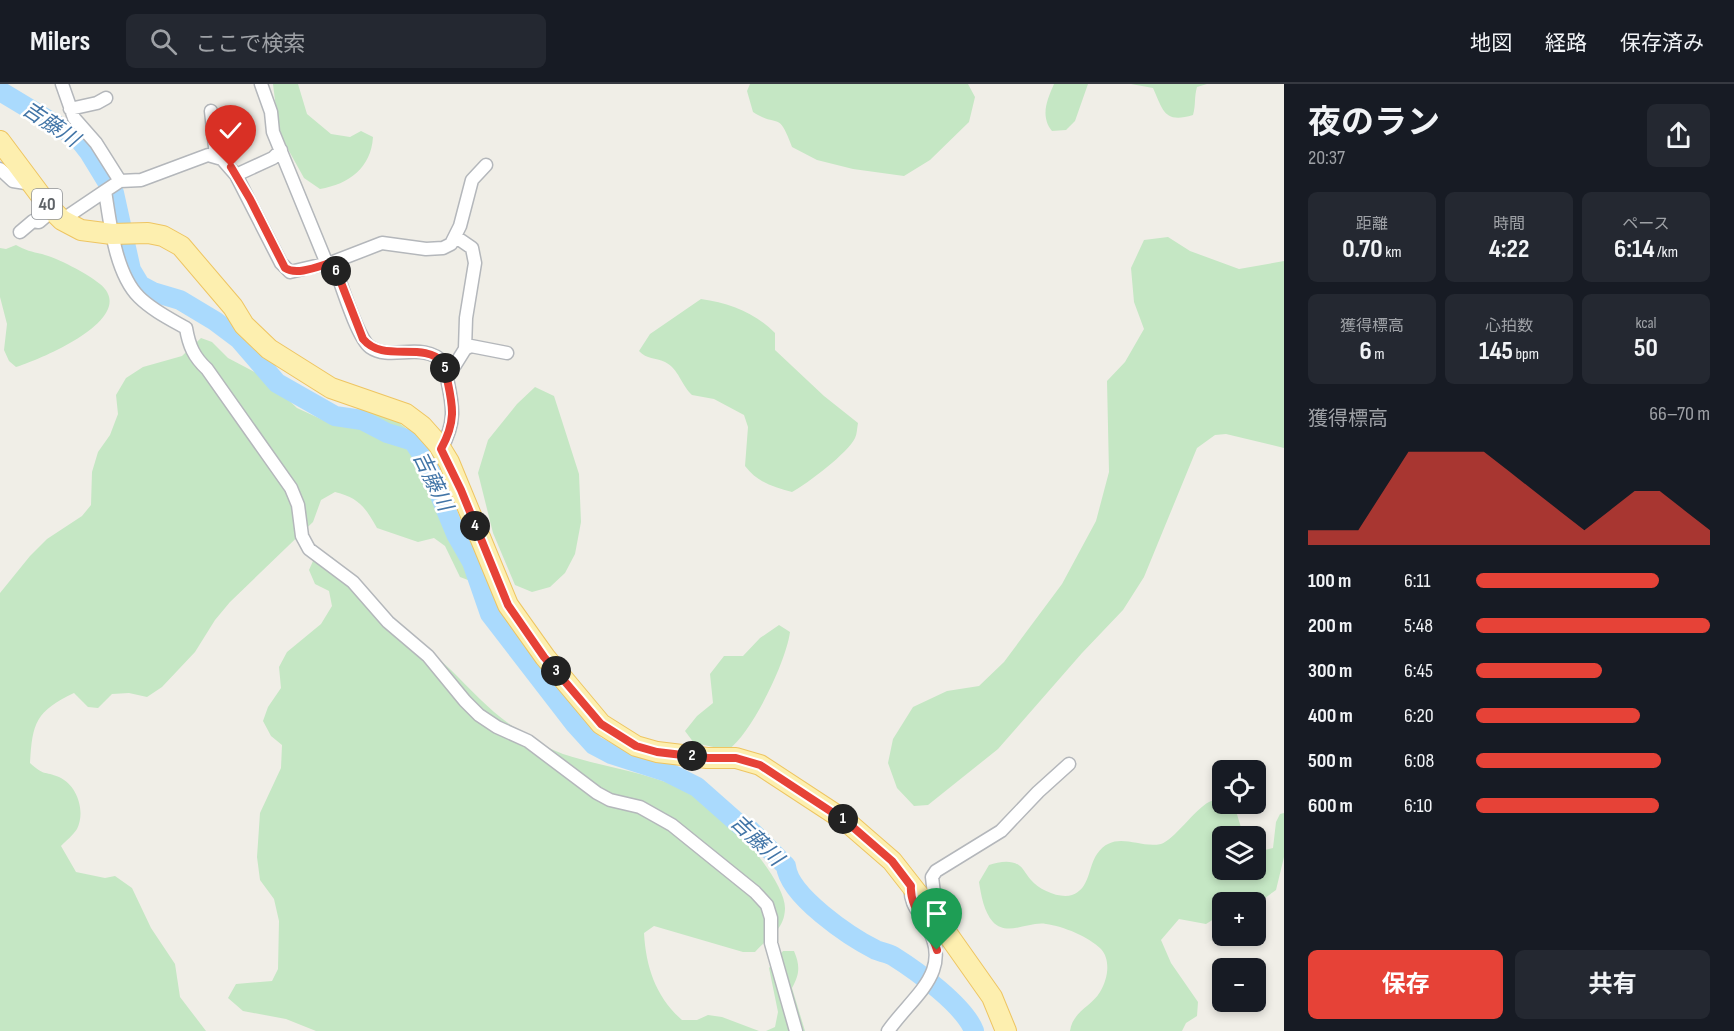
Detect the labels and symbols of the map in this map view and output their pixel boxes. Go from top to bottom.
water label: 吉藤川 [18,96,85,154]
pin [205,105,256,167]
road number: 40 [32,189,62,219]
pin: 6 [321,256,351,286]
pin: 5 [430,353,460,383]
water label: 吉藤川 [408,447,458,517]
pin: 4 [460,511,490,541]
pin: 3 [541,656,571,686]
pin: 2 [677,741,707,771]
pin: 1 [828,804,858,834]
water label: 吉藤川 [725,809,789,873]
pin [911,888,962,950]

